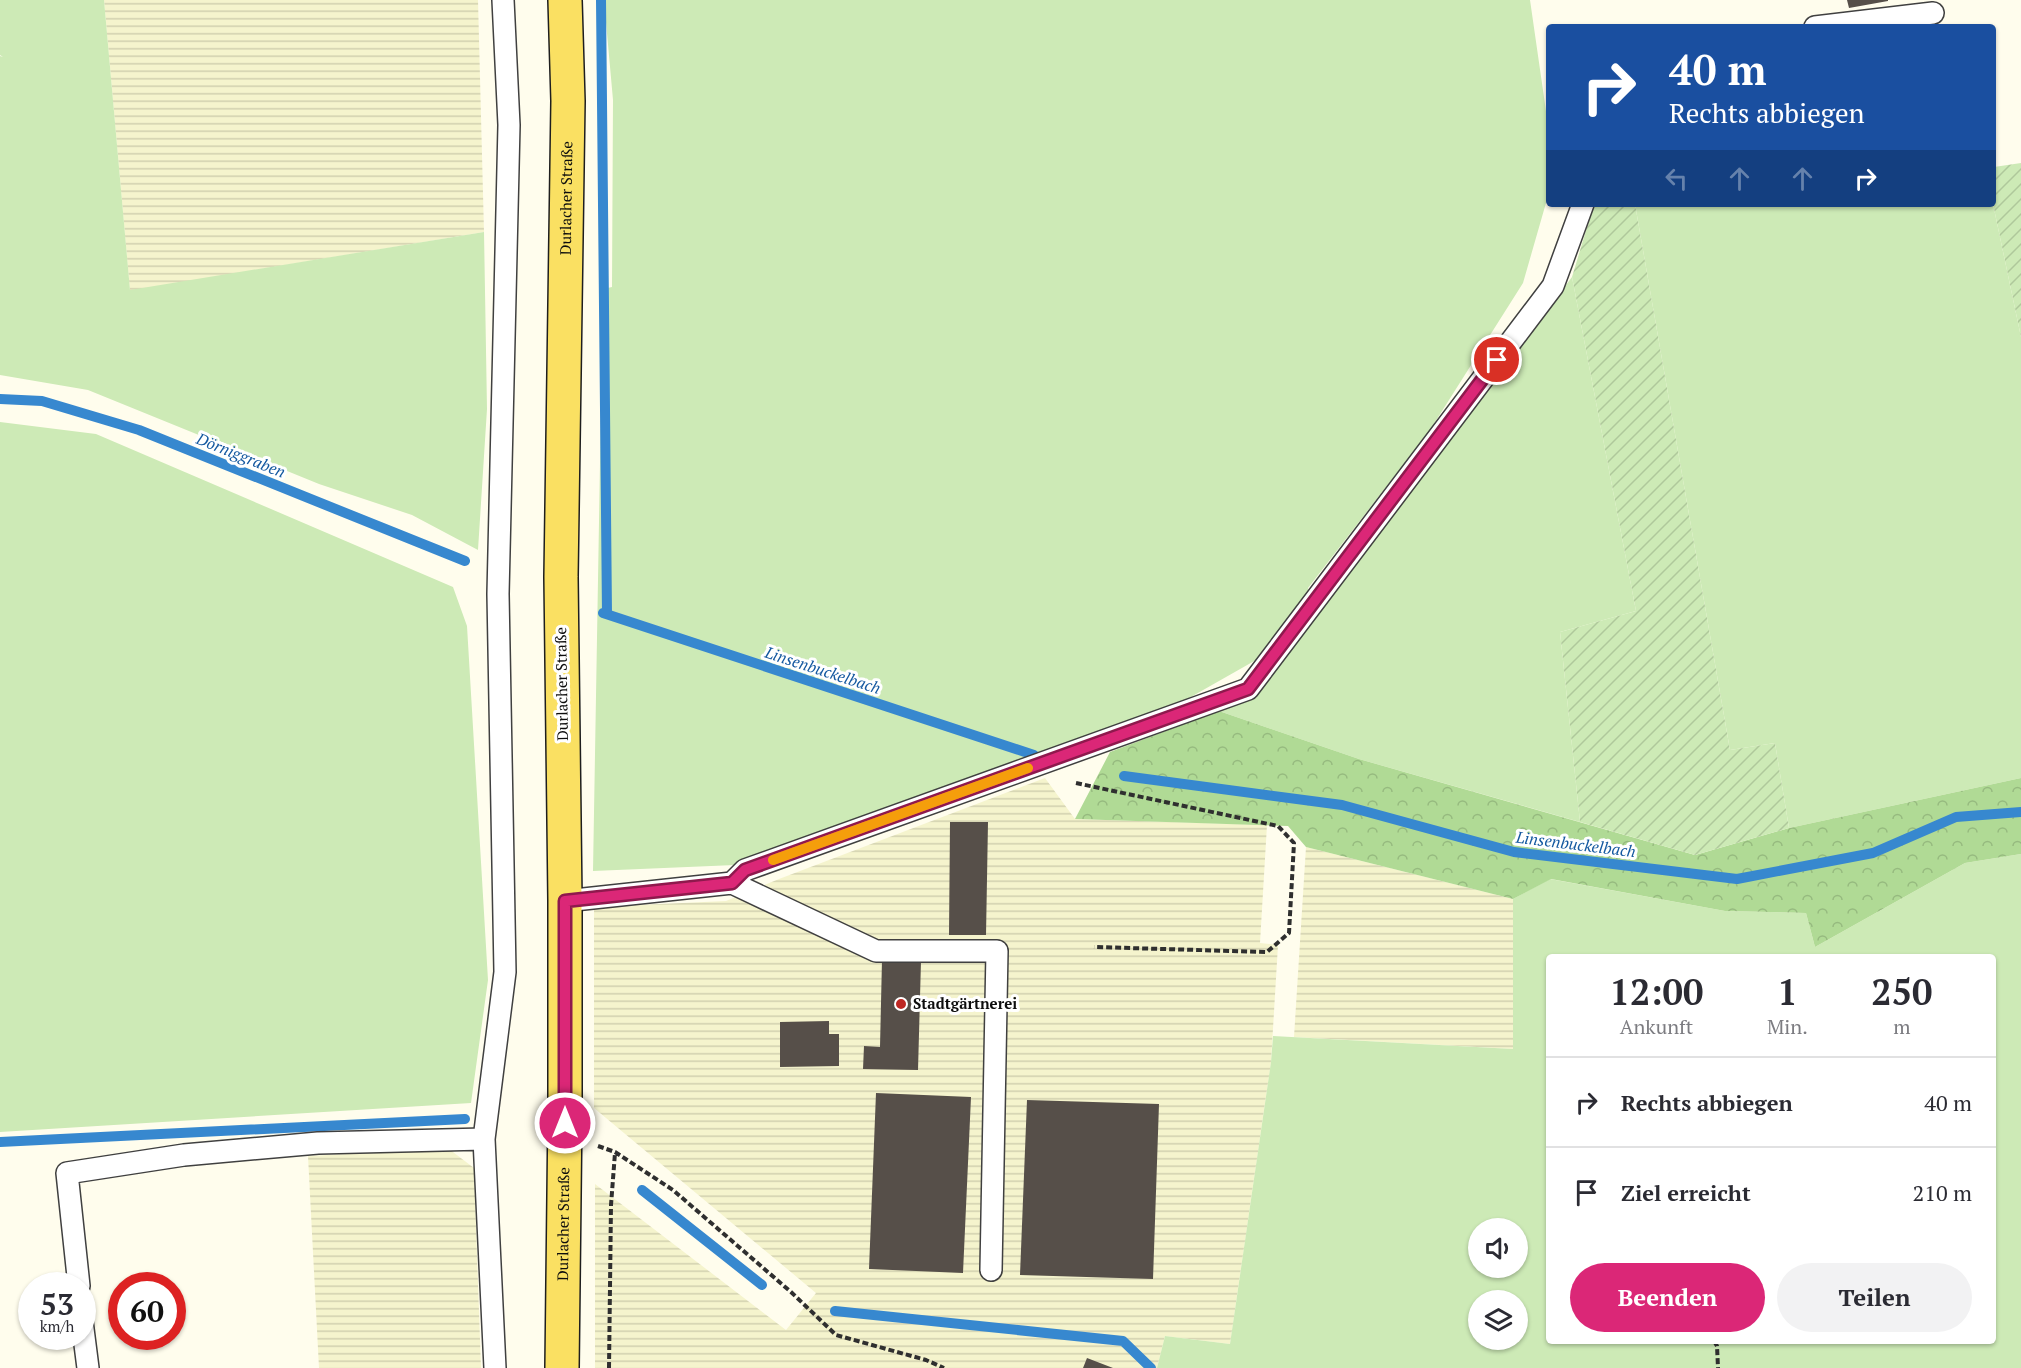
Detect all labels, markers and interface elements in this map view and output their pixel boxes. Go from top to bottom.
text: 40 m [1669,41,1767,97]
icon: right [1570,48,1648,126]
text: Rechts abbiegen [1669,95,1865,131]
street label: Durlacher Straße [555,141,576,255]
icon: left [1660,162,1693,195]
icon: ahead [1723,162,1756,195]
icon: ahead [1786,162,1819,195]
icon: right [1849,162,1882,195]
pin [1471,334,1522,385]
icon: arrive [1480,343,1513,376]
water label: Dörniggraben [192,427,289,483]
street label: Durlacher Straße [550,627,572,741]
water label: Linsenbuckelbach [761,641,884,699]
water label: Linsenbuckelbach [1514,826,1637,862]
text: 12:00 [1610,968,1703,1015]
text: 1 [1777,968,1797,1015]
text: 250 [1871,968,1932,1015]
place label: Stadtgärtnerei [913,993,1017,1013]
marker: Stadtgärtnerei [894,997,908,1011]
text: Ankunft [1620,1013,1693,1040]
text: Min. [1767,1013,1808,1040]
text: m [1893,1013,1910,1040]
icon: right [1570,1086,1603,1119]
text: Rechts abbiegen [1621,1088,1793,1117]
text: 40 m [1924,1088,1972,1117]
position arrow [533,1091,597,1155]
street label: Durlacher Straße [552,1167,573,1281]
icon: arrive [1570,1176,1603,1209]
text: Ziel erreicht [1621,1178,1751,1207]
text: 210 m [1912,1178,1972,1207]
map controls [1468,1218,1528,1350]
button: sound [1468,1218,1528,1278]
button: Beenden [1570,1263,1765,1332]
button: Teilen [1777,1263,1972,1332]
speed limit sign: 60 [108,1272,186,1350]
text: 53 [40,1284,74,1324]
button: layers [1468,1290,1528,1350]
text: km/h [40,1316,74,1336]

